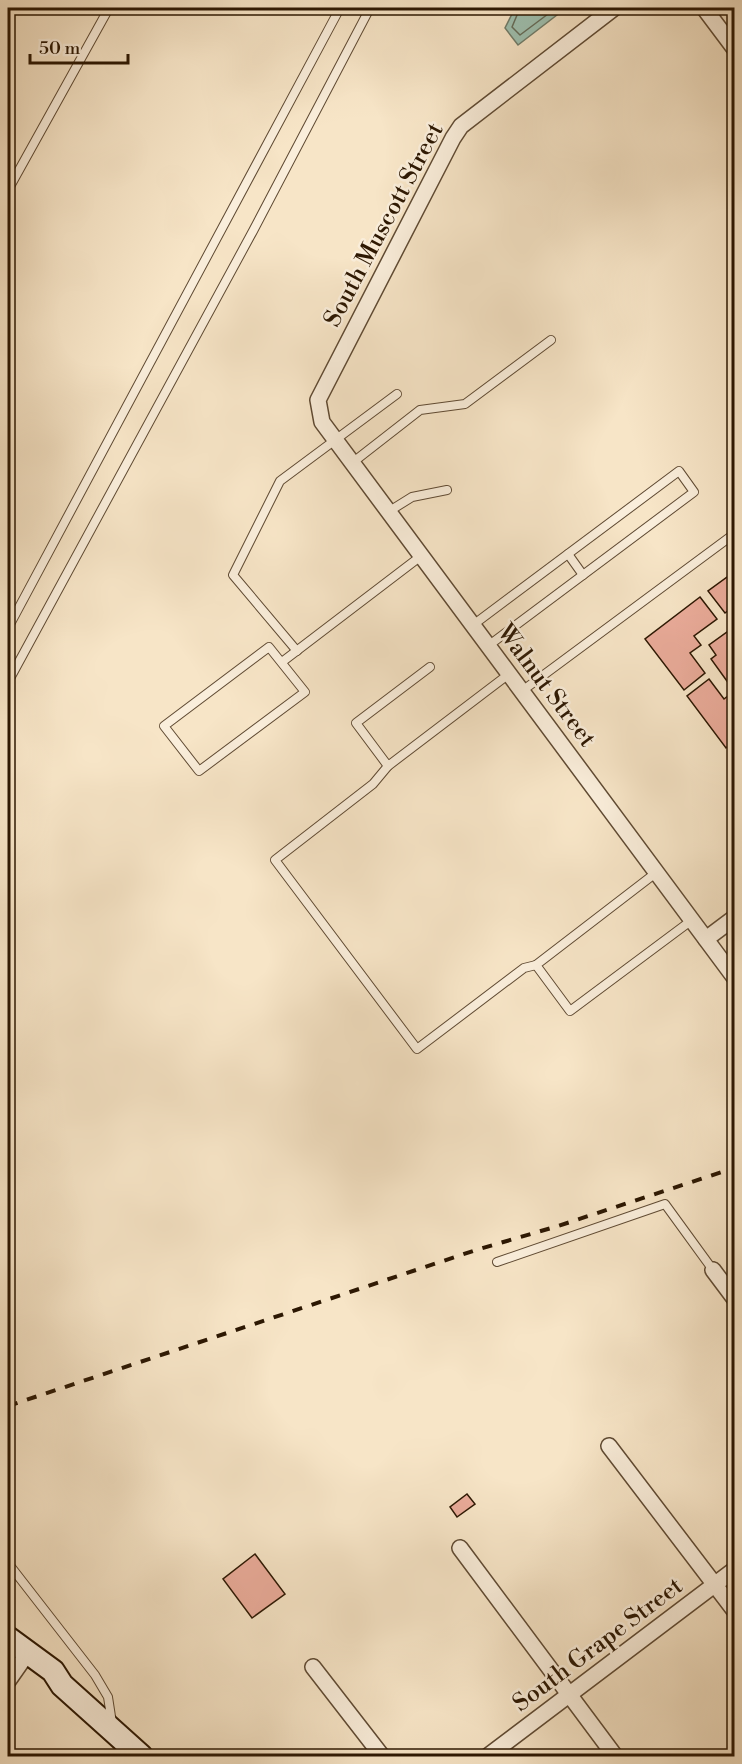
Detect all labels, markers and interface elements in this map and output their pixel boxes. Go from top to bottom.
scale bar [30,27,128,65]
text: 50 m [39,37,81,60]
street label: South Muscott Street [317,117,451,332]
street label: Walnut Street [489,618,602,754]
street label: South Grape Street [507,1571,689,1719]

